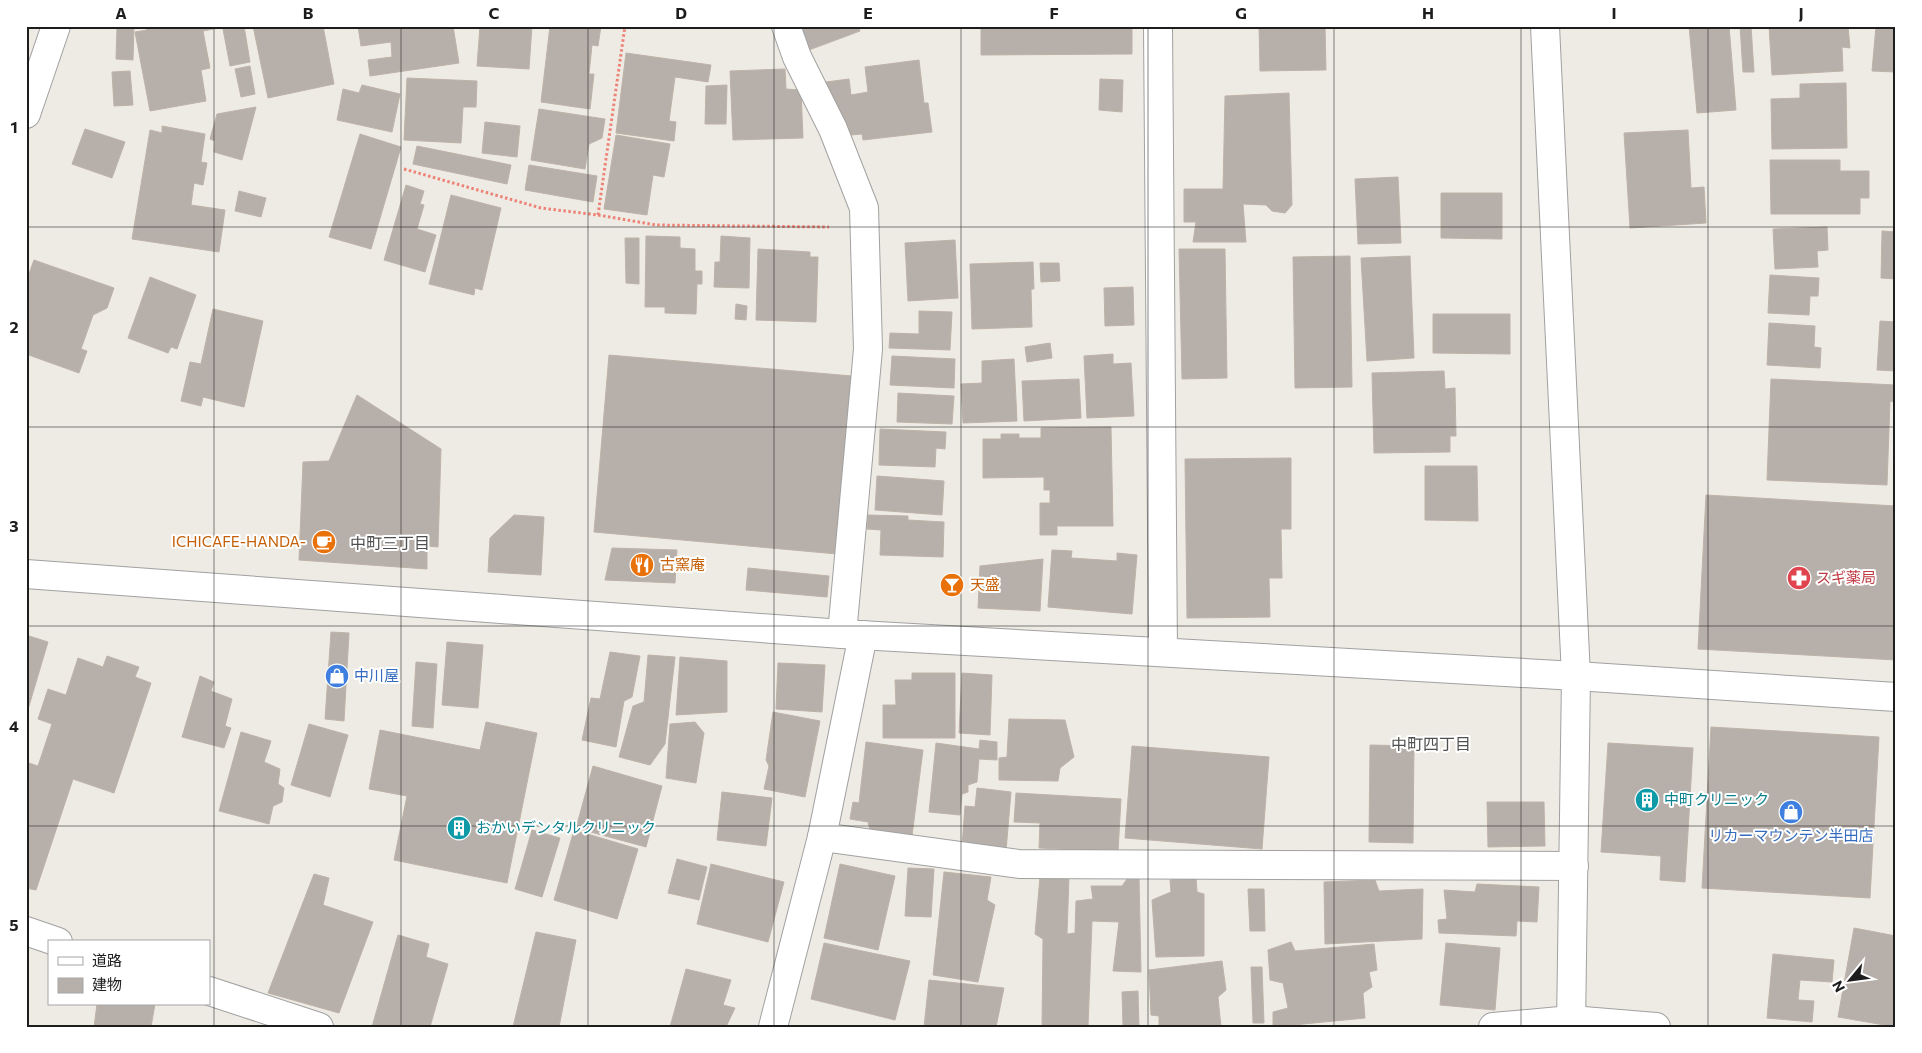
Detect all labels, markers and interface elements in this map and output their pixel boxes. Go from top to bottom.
text: A [115,3,127,22]
text: B [303,3,314,22]
text: C [489,3,500,22]
text: D [675,3,687,22]
text: E [863,3,873,22]
text: F [1049,3,1059,22]
text: G [1235,3,1247,22]
text: H [1422,3,1434,22]
text: I [1611,3,1617,22]
text: J [1798,3,1804,22]
text: 1 [10,117,18,136]
text: 2 [9,317,19,336]
text: 3 [9,516,19,535]
cafe icon: ICHICAFE-HANDA- [311,529,337,555]
place label: ICHICAFE-HANDA- [172,532,306,550]
district label: 中町三丁目 [350,533,430,552]
restaurant icon: 古窯庵 [629,552,655,578]
place label: 古窯庵 [660,555,705,573]
pharmacy icon: スギ薬局 [1786,565,1812,591]
place label: スギ薬局 [1816,568,1876,586]
bar icon: 天盛 [939,572,965,598]
place label: 天盛 [970,575,1000,593]
shop icon: 中川屋 [324,663,350,689]
place label: 中川屋 [354,666,399,684]
text: 4 [9,716,19,735]
district label: 中町四丁目 [1391,734,1471,753]
building icon: 中町クリニック [1634,787,1660,813]
place label: 中町クリニック [1664,790,1769,808]
shop icon: リカーマウンテン半田店 [1778,799,1804,825]
building icon: おかいデンタルクリニック [446,815,472,841]
place label: おかいデンタルクリニック [476,818,656,836]
place label: リカーマウンテン半田店 [1708,826,1874,844]
text: 5 [9,915,19,934]
legend [48,940,210,1006]
text: 道路 [92,951,122,969]
north arrow [1824,956,1874,1006]
text: 建物 [92,975,122,993]
text: N [1828,978,1848,995]

